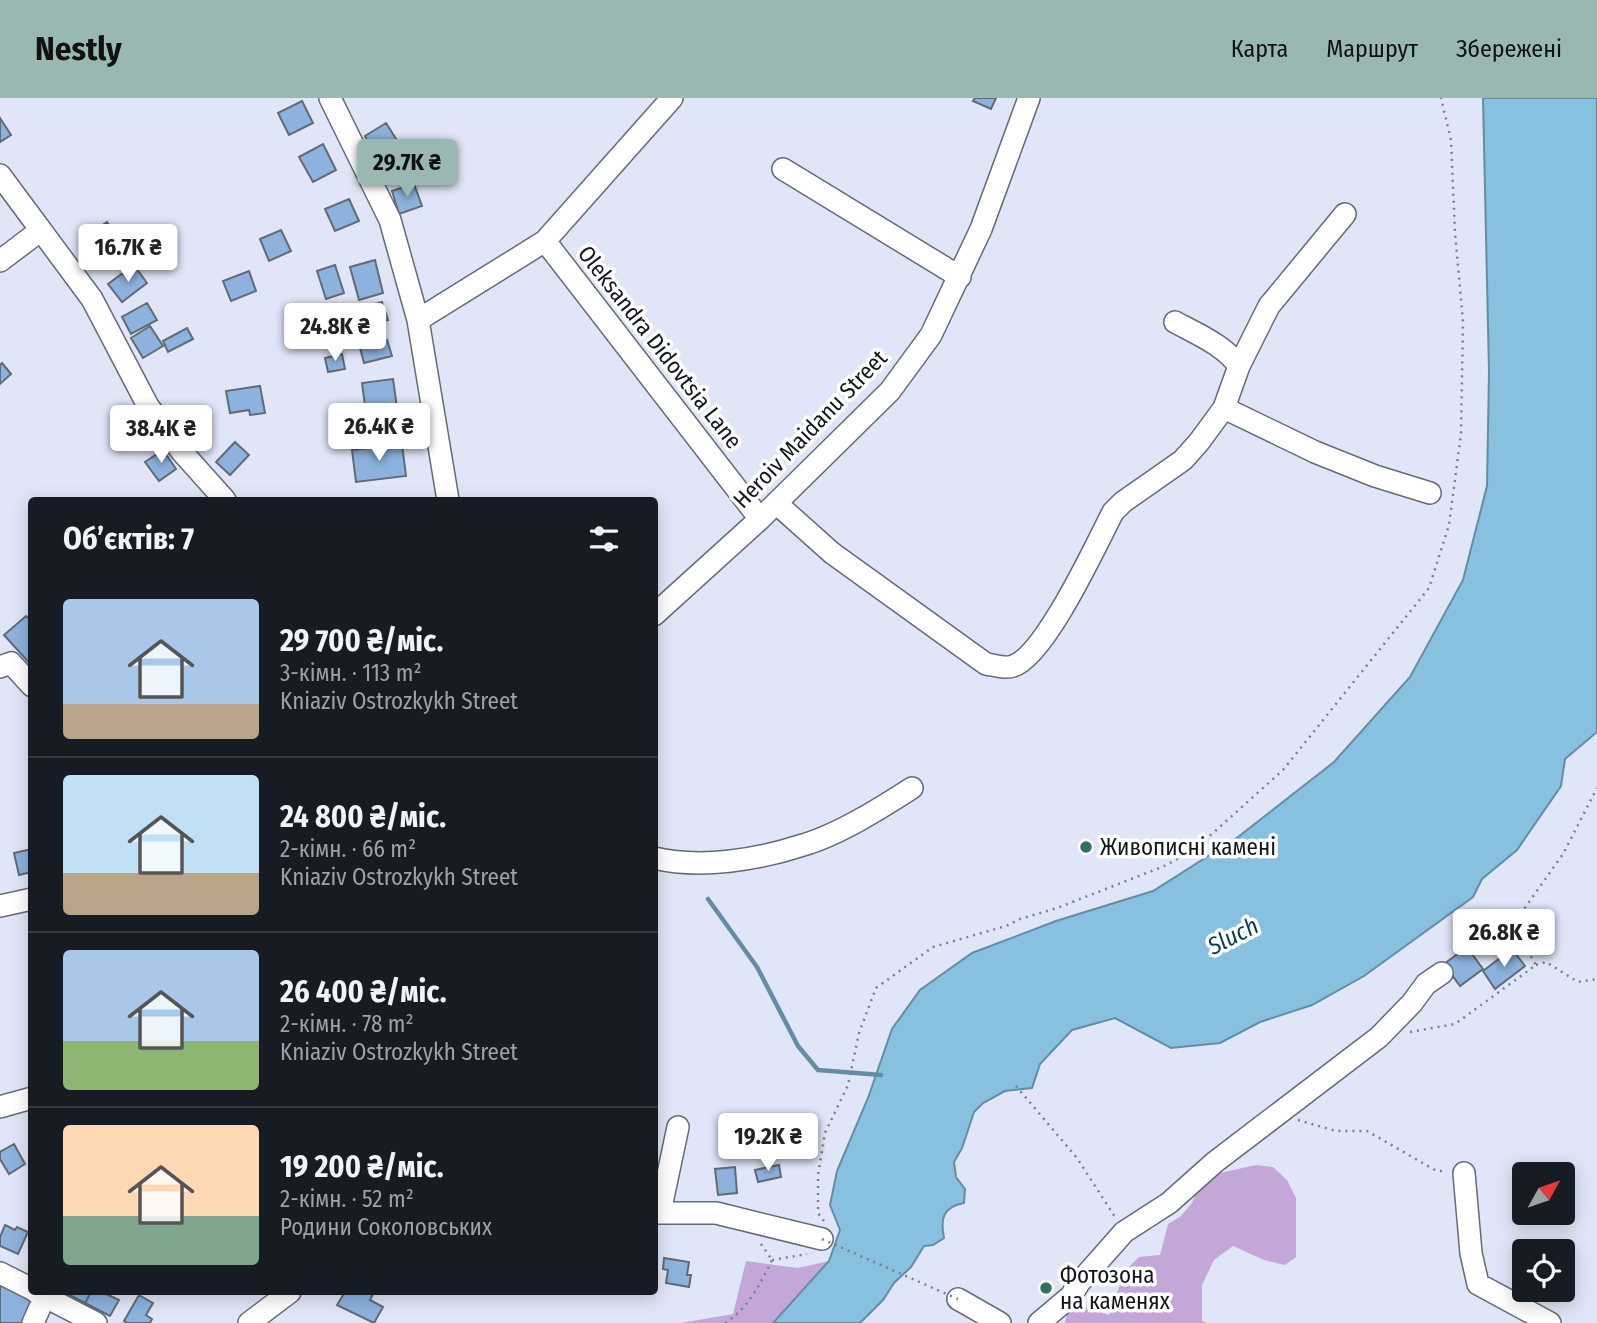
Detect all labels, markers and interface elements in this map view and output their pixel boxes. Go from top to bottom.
text: Nestly [35,29,122,69]
text: Карта [1231,35,1288,63]
text: Маршрут [1326,35,1418,63]
text: Збережені [1456,35,1562,63]
pin: 29.7K ₴ [342,140,472,199]
text: 29.7K ₴ [373,148,441,176]
pin: 16.7K ₴ [63,225,193,284]
text: 16.7K ₴ [94,233,162,261]
street label: Oleksandra Didovtsia Lane [572,240,748,454]
pin: 24.8K ₴ [270,303,400,363]
text: 24.8K ₴ [300,312,370,340]
street label: Heroiv Maidanu Street [727,344,893,514]
pin: 26.4K ₴ [314,404,444,463]
pin: 38.4K ₴ [96,406,226,465]
text: 26.4K ₴ [344,412,414,440]
text: 38.4K ₴ [126,414,196,442]
icon: filters [585,520,623,558]
text: Об’єктів: 7 [63,521,194,557]
text: 29 700 ₴/міс. [280,623,443,659]
icon: home [119,627,203,711]
text: 3-кімн. · 113 m² [280,659,422,687]
text: Kniaziv Ostrozkykh Street [280,687,518,715]
text: 24 800 ₴/міс. [280,799,446,835]
icon: home [119,803,203,887]
place label: Живописні камені [1100,833,1276,861]
text: 2-кімн. · 66 m² [280,835,416,863]
marker: Живописні камені [1078,839,1094,855]
text: Kniaziv Ostrozkykh Street [280,863,518,891]
pin: 26.8K ₴ [1439,910,1569,969]
water label: Sluch [1202,911,1263,961]
text: 26.8K ₴ [1469,918,1539,946]
text: 26 400 ₴/міс. [280,974,447,1010]
icon: home [119,978,203,1062]
text: 2-кімн. · 78 m² [280,1010,414,1038]
text: Kniaziv Ostrozkykh Street [280,1038,518,1066]
pin: 19.2K ₴ [703,1114,833,1173]
text: 19.2K ₴ [734,1122,802,1150]
text: 19 200 ₴/міс. [280,1149,444,1185]
icon: home [119,1153,203,1237]
north arrow [1512,1162,1575,1225]
map controls [1512,1162,1575,1302]
text: 2-кімн. · 52 m² [280,1185,414,1213]
text: Родини Соколовських [280,1213,492,1241]
button: locate [1512,1239,1575,1302]
place label: Фотозона на каменях [1060,1261,1170,1315]
marker: Фотозона на каменях [1038,1280,1054,1296]

